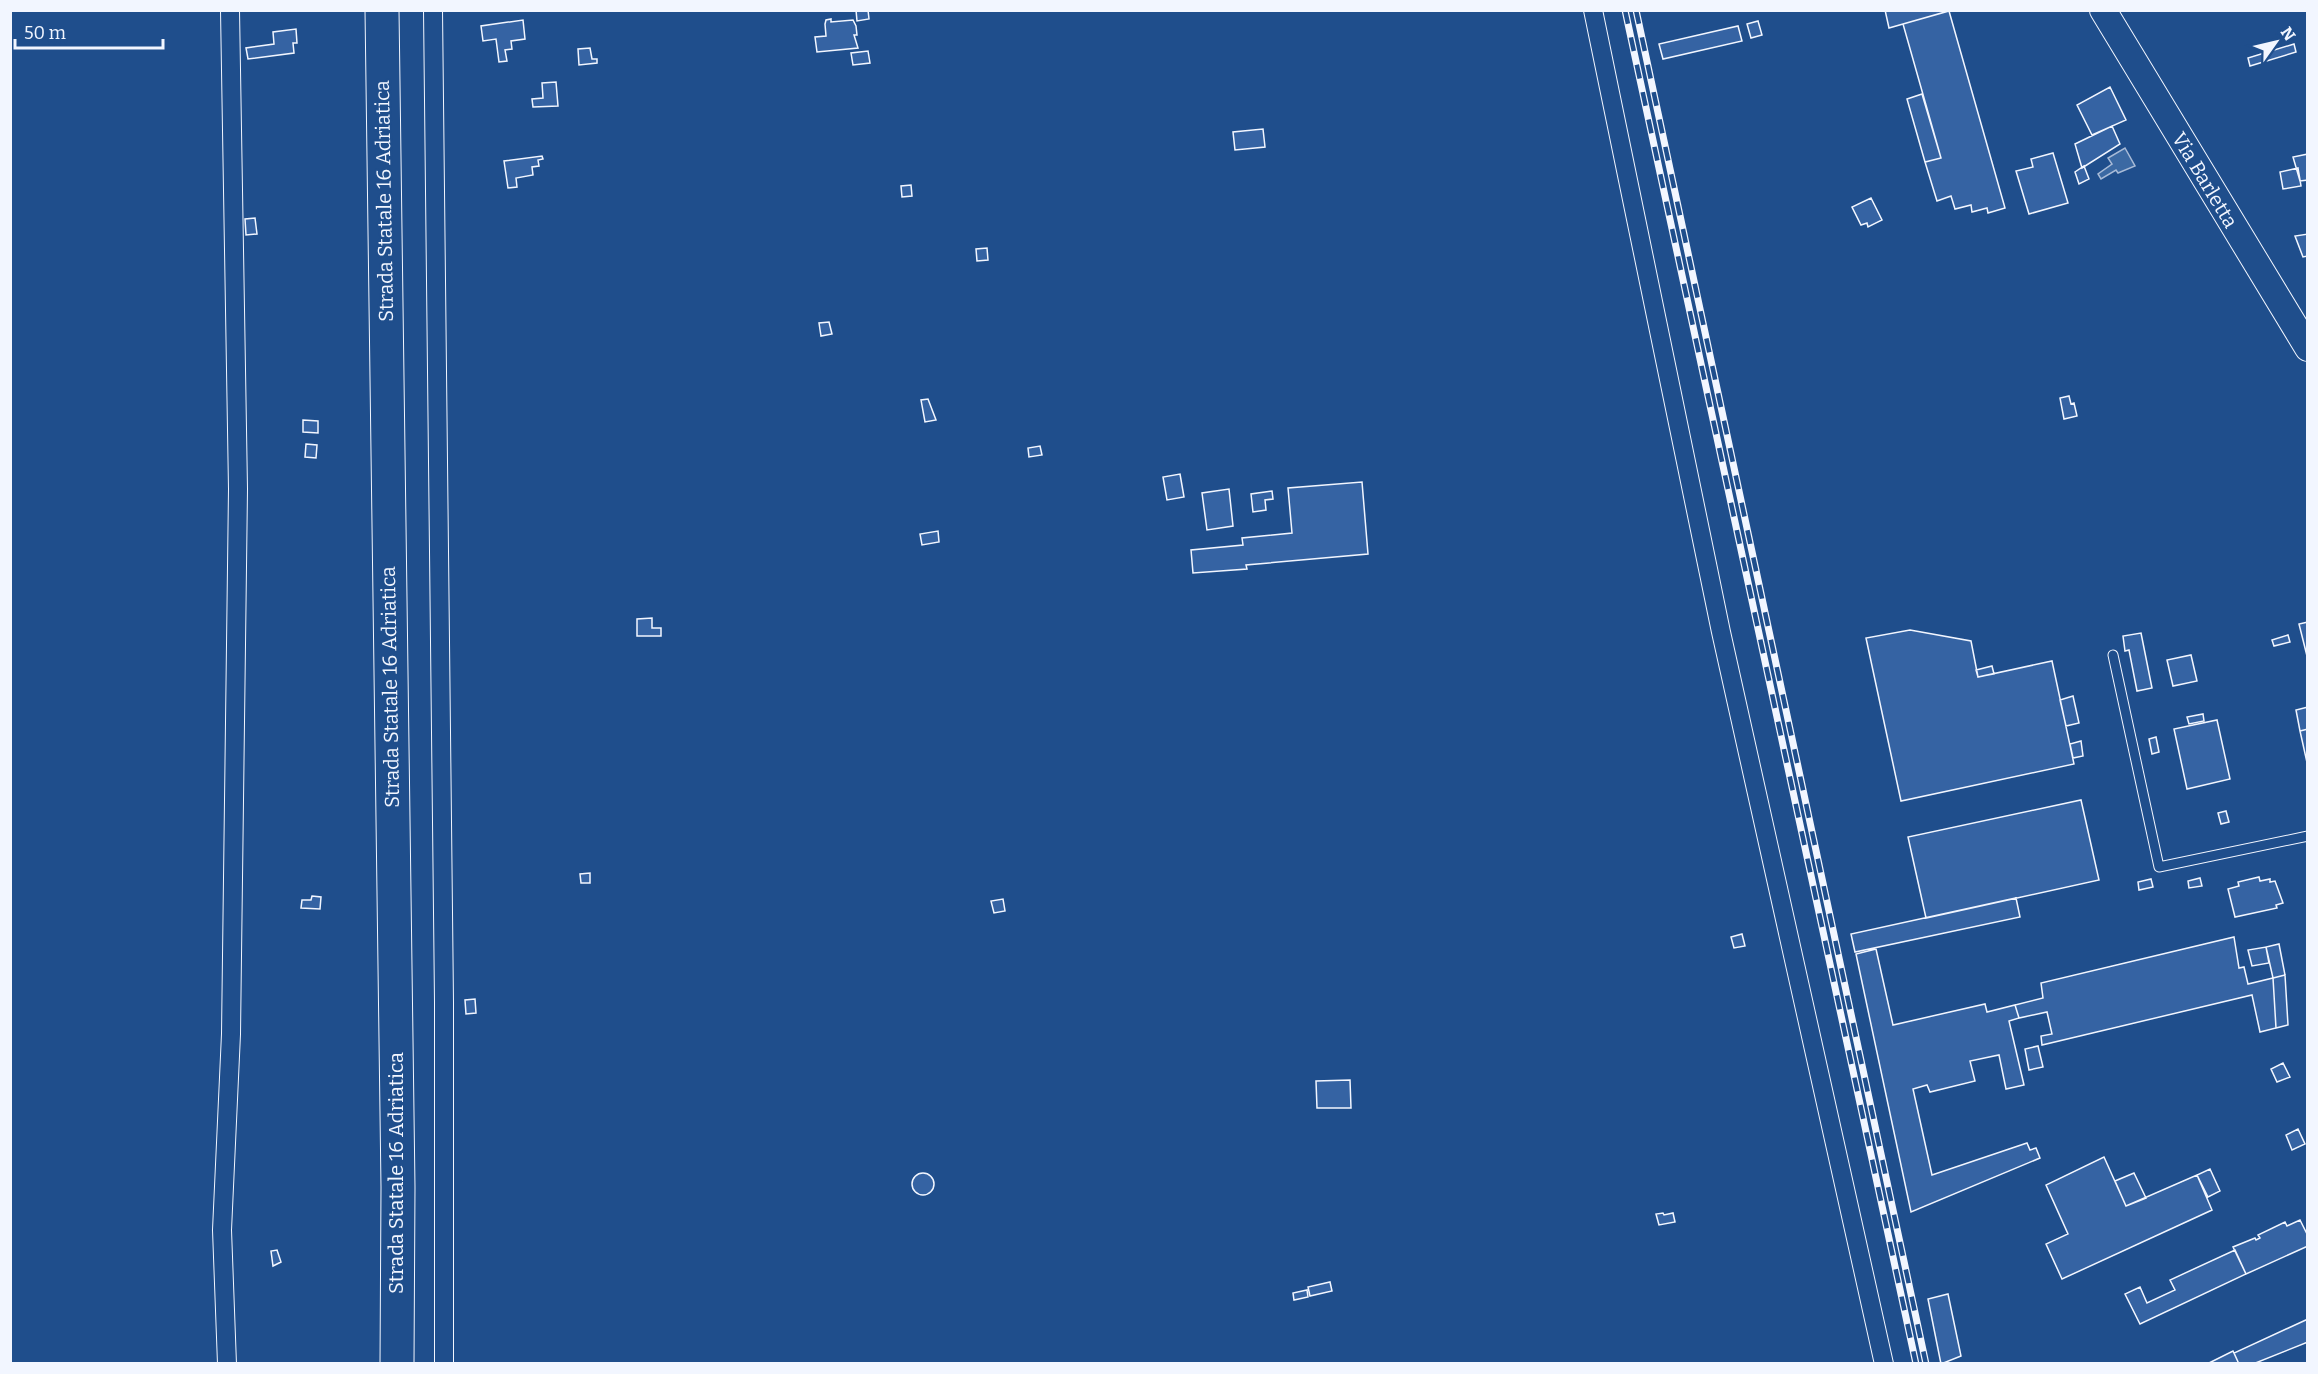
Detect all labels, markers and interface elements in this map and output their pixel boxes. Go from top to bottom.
scale bar [15,12,164,50]
north arrow [2246,12,2306,72]
text: 50 m [24,22,66,44]
text: N [2277,23,2299,44]
street label: Strada Statale 16 Adriatica [370,80,398,322]
street label: Via Barletta [2167,128,2243,232]
street label: Strada Statale 16 Adriatica [376,566,404,808]
street label: Strada Statale 16 Adriatica [384,1052,408,1294]

